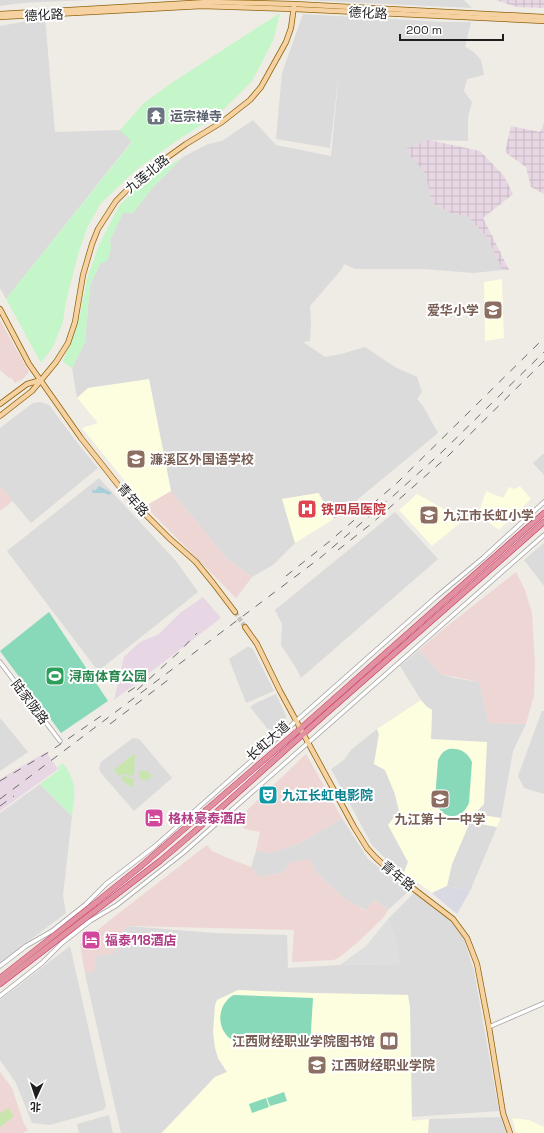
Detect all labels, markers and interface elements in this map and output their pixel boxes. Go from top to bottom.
street label: 德化路 [348,3,388,23]
street label: 德化路 [24,5,64,25]
scale bar [400,16,503,42]
text: 200 m [406,22,442,38]
temple icon: 运宗禅寺 [145,105,167,127]
place label: 运宗禅寺 [170,108,222,125]
street label: 九莲北路 [121,151,173,197]
school or university icon: 爱华小学 [482,299,504,321]
place label: 爱华小学 [427,302,479,319]
school or university icon: 濂溪区外国语学校 [125,448,147,470]
place label: 濂溪区外国语学校 [150,451,254,468]
street label: 青年路 [114,480,152,520]
hospital icon: 铁四局医院 [296,498,318,520]
place label: 铁四局医院 [321,501,386,518]
school or university icon: 九江市长虹小学 [418,504,440,526]
place label: 九江市长虹小学 [443,507,534,524]
sports icon: 浔南体育公园 [44,665,66,687]
place label: 浔南体育公园 [69,668,147,685]
street label: 陆家陇路 [8,676,52,728]
street label: 长虹大道 [243,718,293,764]
theatre icon: 九江长虹电影院 [257,784,279,806]
place label: 九江长虹电影院 [282,787,373,804]
school or university icon: 九江第十一中学 [429,788,451,810]
hotel icon: 格林豪泰酒店 [143,807,165,829]
place label: 格林豪泰酒店 [168,810,246,827]
place label: 九江第十一中学 [394,811,486,828]
street label: 青年路 [377,857,419,895]
hotel icon: 福泰118酒店 [80,929,102,951]
place label: 福泰118酒店 [105,932,177,949]
library icon: 江西财经职业学院图书馆 [378,1030,400,1052]
place label: 江西财经职业学院图书馆 [232,1033,375,1050]
school or university icon: 江西财经职业学院 [306,1054,328,1076]
place label: 江西财经职业学院 [331,1057,435,1074]
north arrow [16,1077,56,1117]
text: 北 [30,1100,41,1114]

